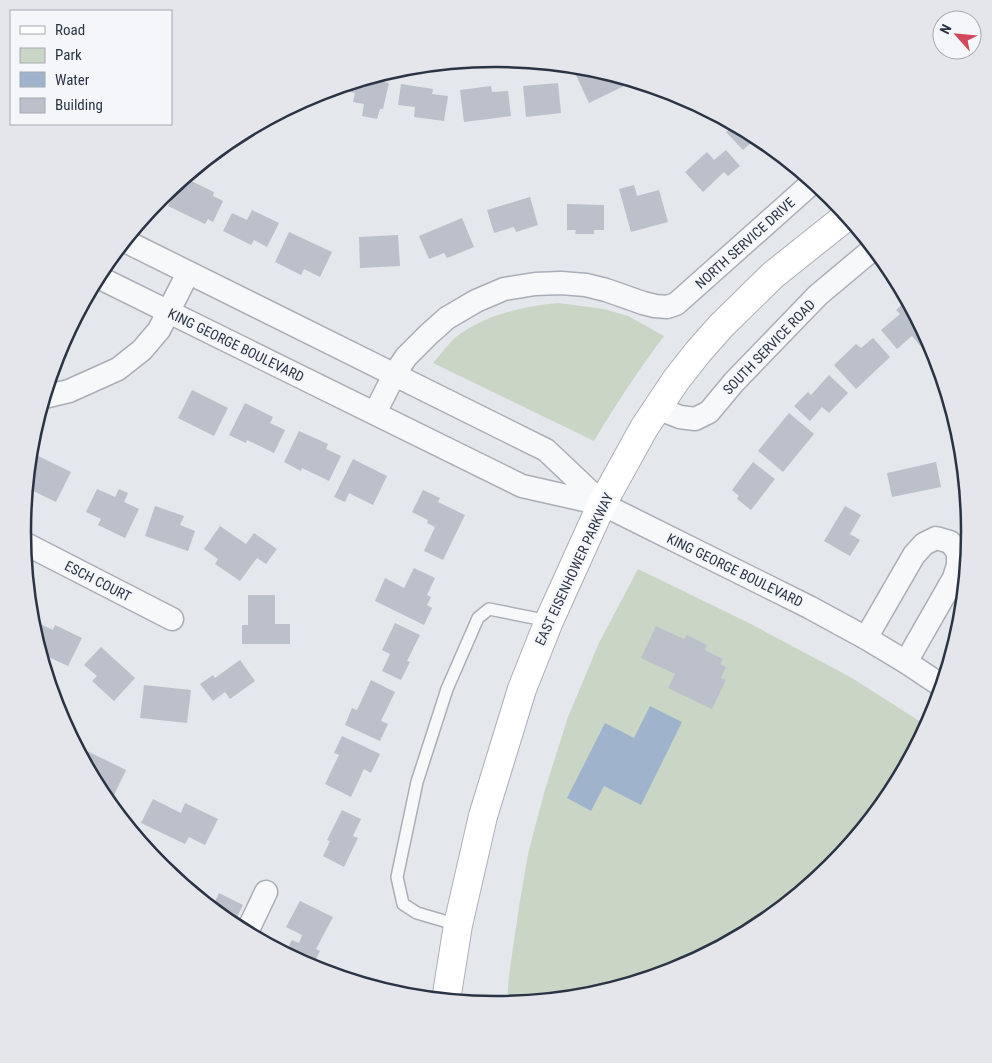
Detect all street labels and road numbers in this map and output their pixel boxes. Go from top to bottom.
street label: NORTH SERVICE DRIVE [692,194,798,292]
street label: SOUTH SERVICE ROAD [720,296,818,398]
street label: KING GEORGE BOULEVARD [165,305,307,385]
street label: EAST EISENHOWER PARKWAY [532,490,617,648]
street label: KING GEORGE BOULEVARD [664,530,806,610]
street label: ESCH COURT [62,557,134,605]

